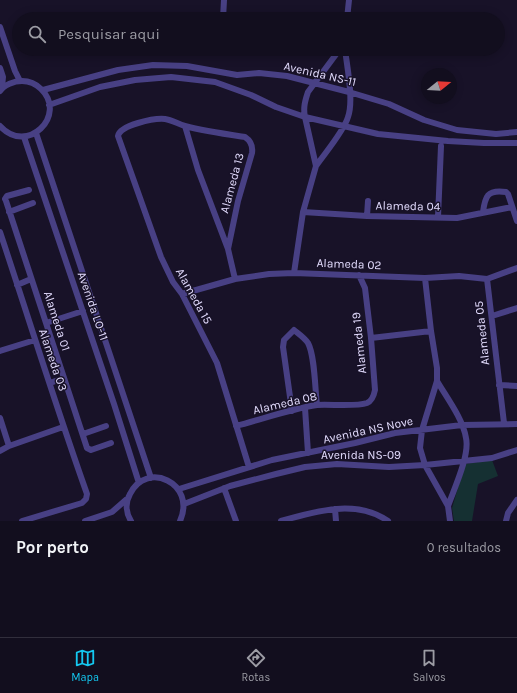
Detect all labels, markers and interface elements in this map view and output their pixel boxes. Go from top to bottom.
search box [12,12,505,56]
icon: search [26,23,48,45]
text: Pesquisar aqui [58,25,160,43]
street label: Avenida NS-11 [282,59,358,89]
north arrow [421,68,457,104]
street label: Alameda 13 [217,151,247,215]
street label: Alameda 04 [376,198,441,214]
street label: Alameda 02 [316,256,382,272]
street label: Alameda 15 [173,266,215,327]
street label: Avenida LO-11 [75,270,111,342]
street label: Alameda 01 [41,289,73,353]
street label: Alameda 05 [472,300,492,366]
street label: Alameda 19 [349,312,369,374]
street label: Alameda 03 [36,327,70,393]
street label: Alameda 08 [252,389,318,417]
street label: Avenida NS Nove [322,414,414,446]
street label: Avenida NS-09 [321,448,401,462]
text: Por perto [16,537,89,557]
text: 0 resultados [427,540,501,555]
tab: Mapa [71,647,99,684]
tab: Rotas [241,647,270,684]
tab: Salvos [413,647,446,684]

